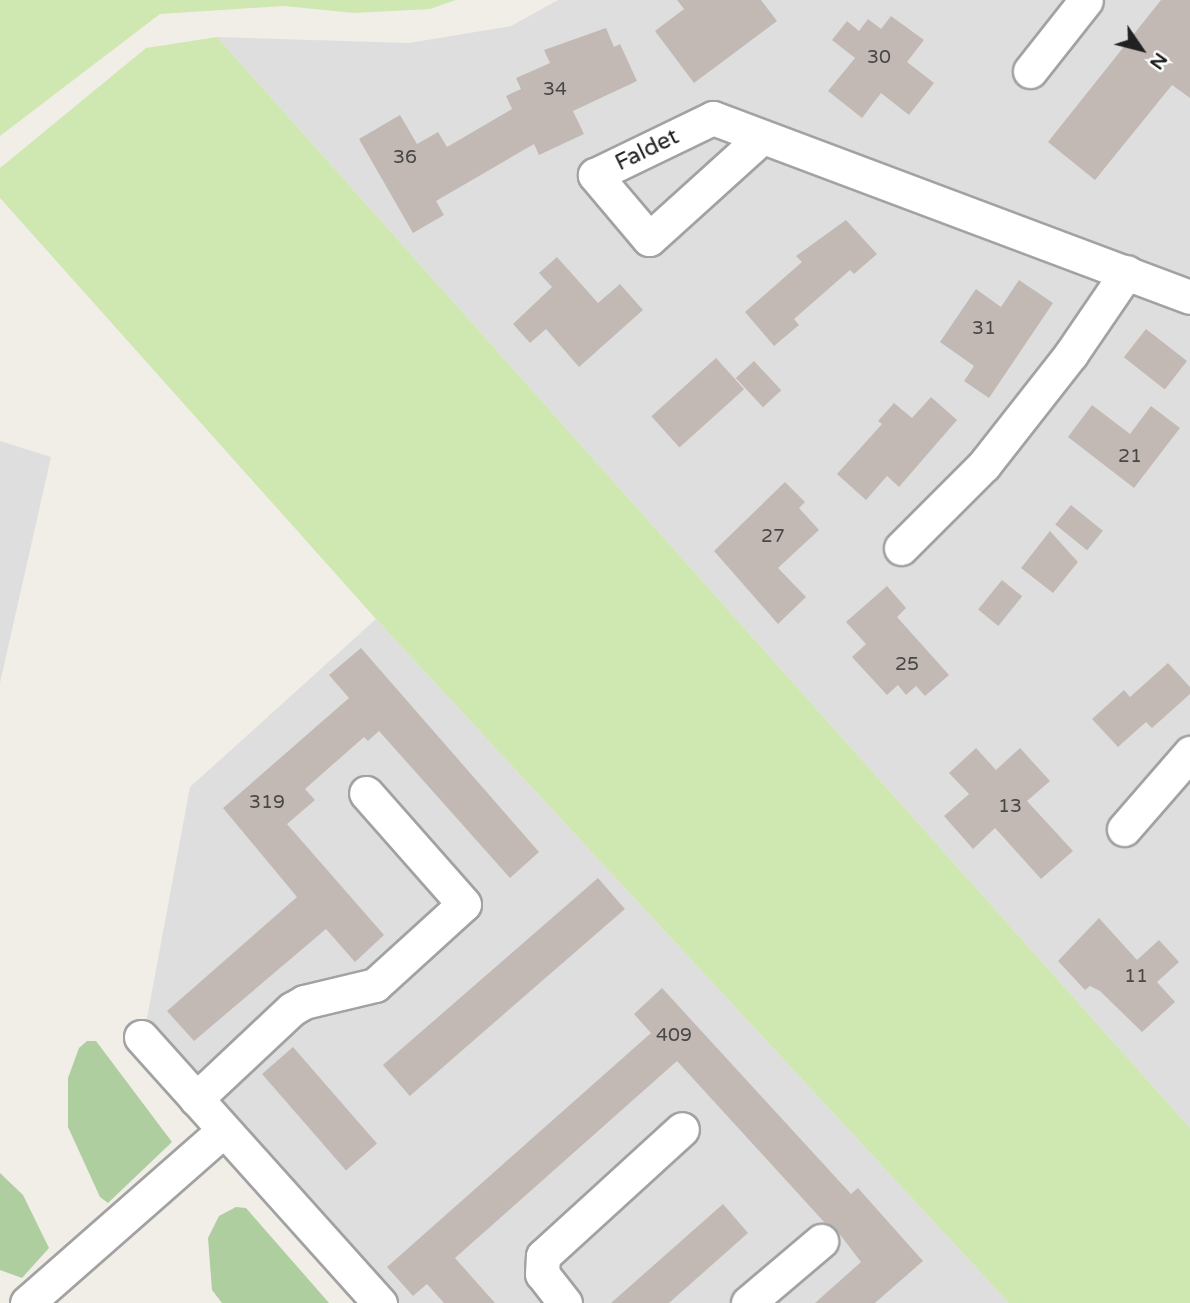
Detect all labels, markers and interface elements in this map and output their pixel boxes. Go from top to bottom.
north arrow [1106,14,1176,84]
house number: 30 [867,47,891,69]
text: N [1145,48,1172,74]
house number: 34 [543,79,567,101]
street label: Faldet [611,123,683,177]
house number: 36 [393,147,417,169]
house number: 31 [972,318,996,340]
house number: 21 [1118,446,1142,468]
house number: 27 [761,526,785,548]
house number: 25 [895,654,919,676]
house number: 319 [249,792,285,814]
house number: 13 [998,796,1022,818]
house number: 11 [1124,966,1148,988]
house number: 409 [656,1025,692,1047]

